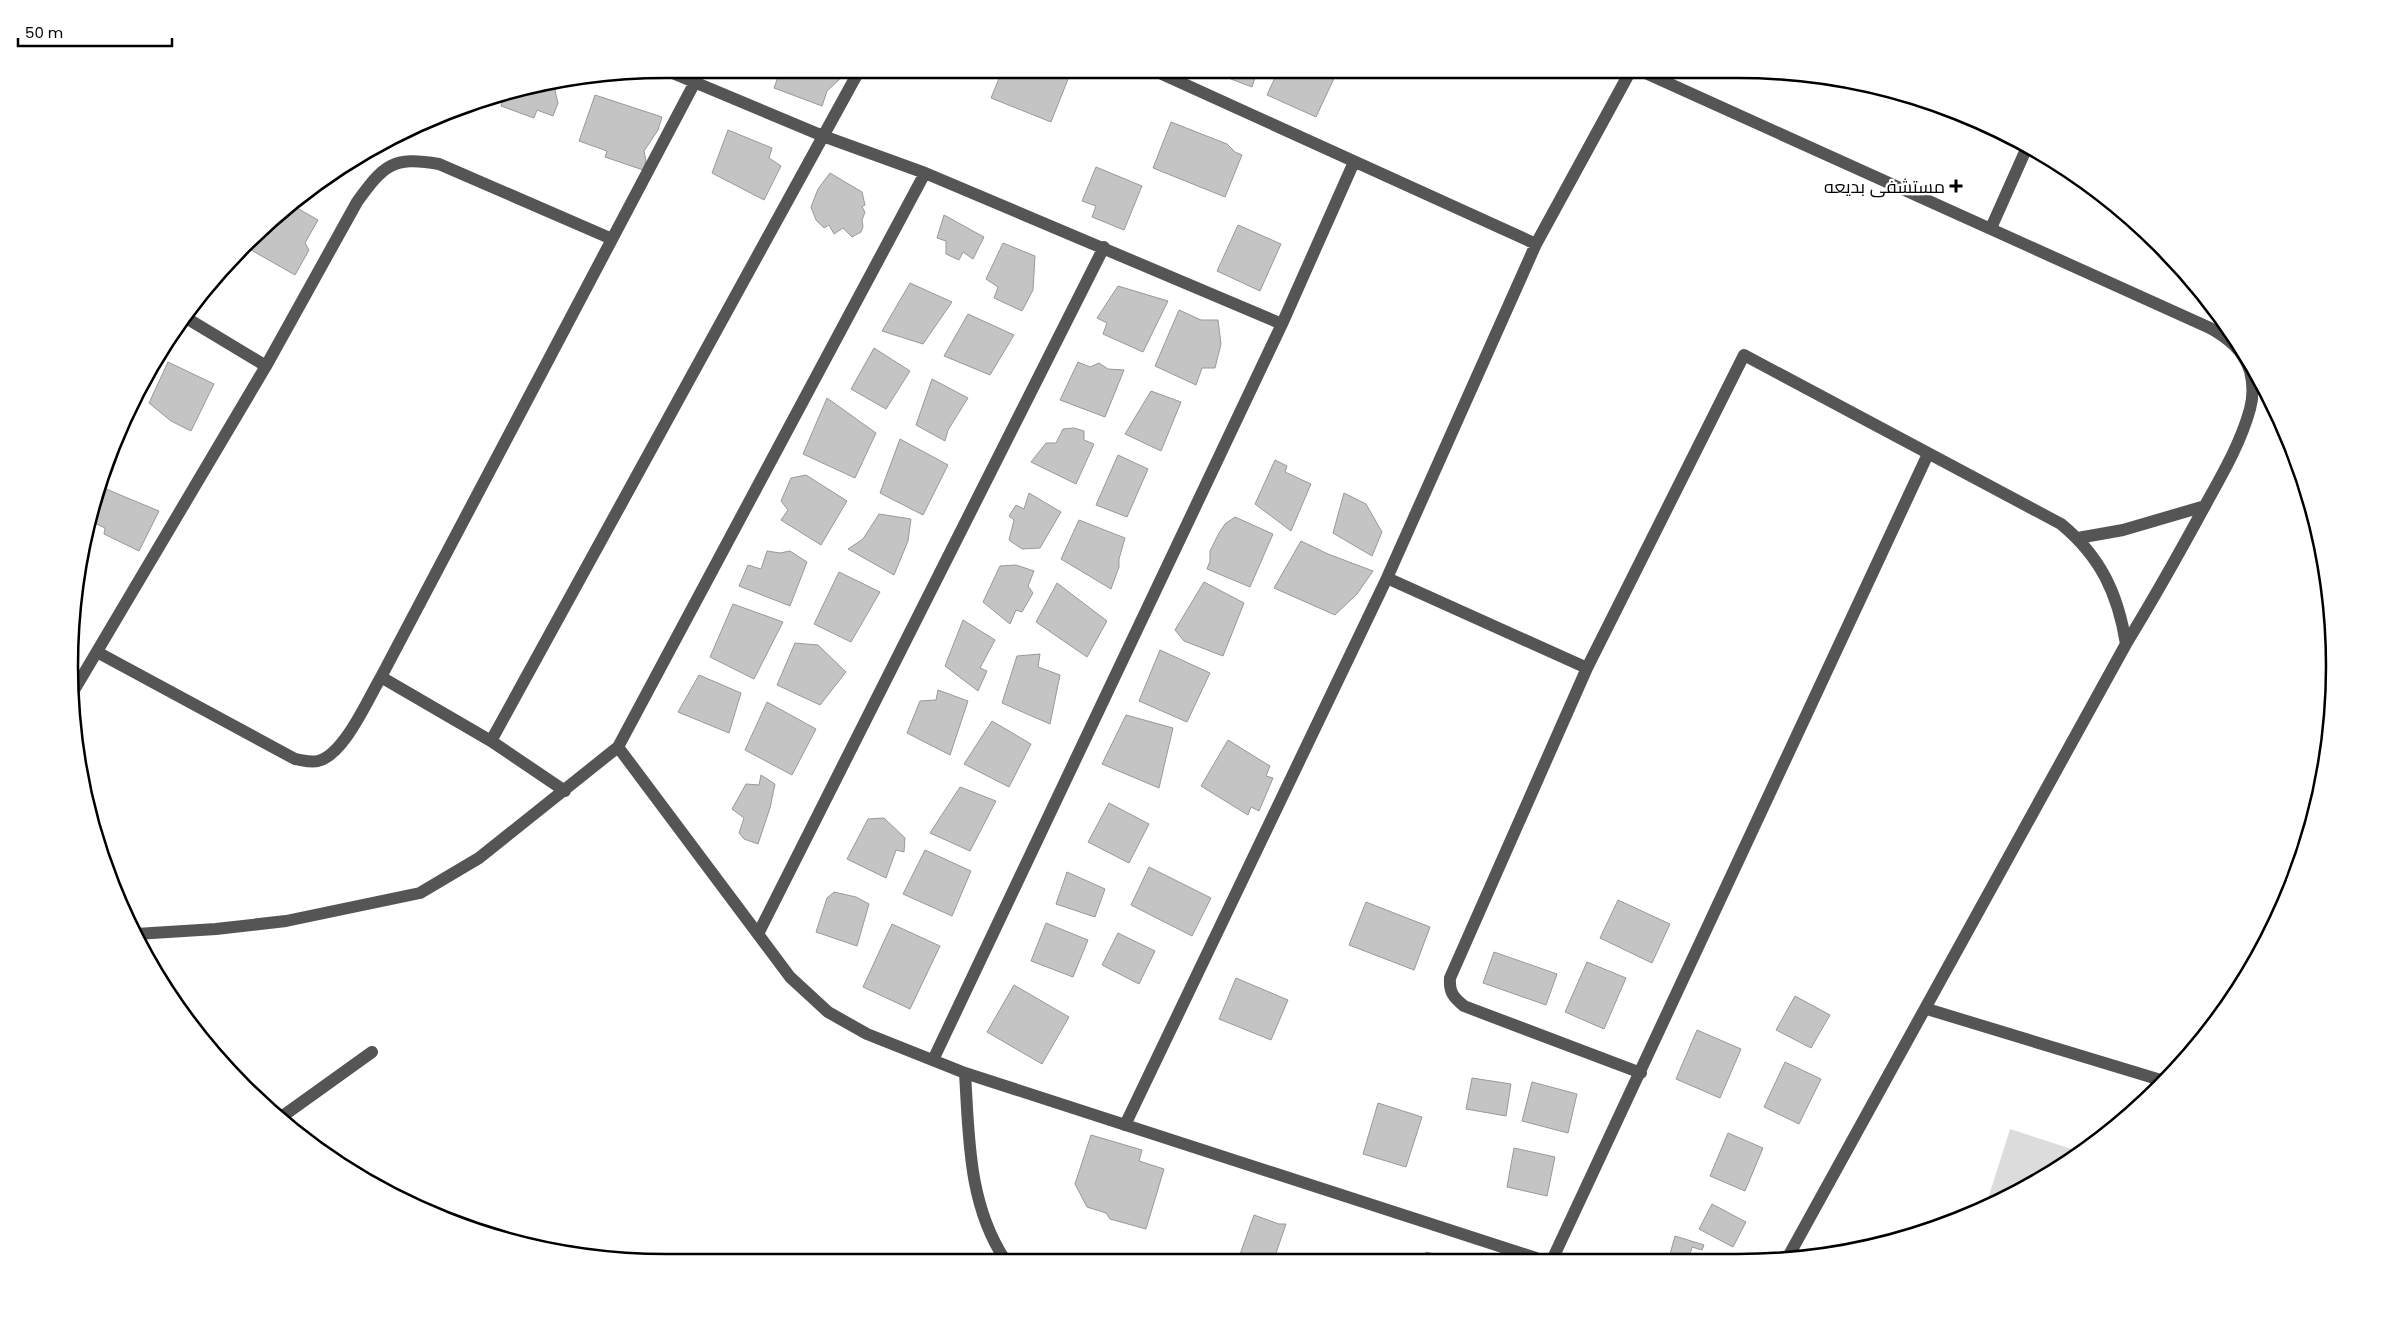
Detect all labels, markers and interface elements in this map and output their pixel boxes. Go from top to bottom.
scale bar [18,15,171,47]
text: 50 m [25,22,63,43]
place label: مستشفى بديعه [1824,174,1945,199]
marker: مستشفى بديعه [1949,179,1963,193]

